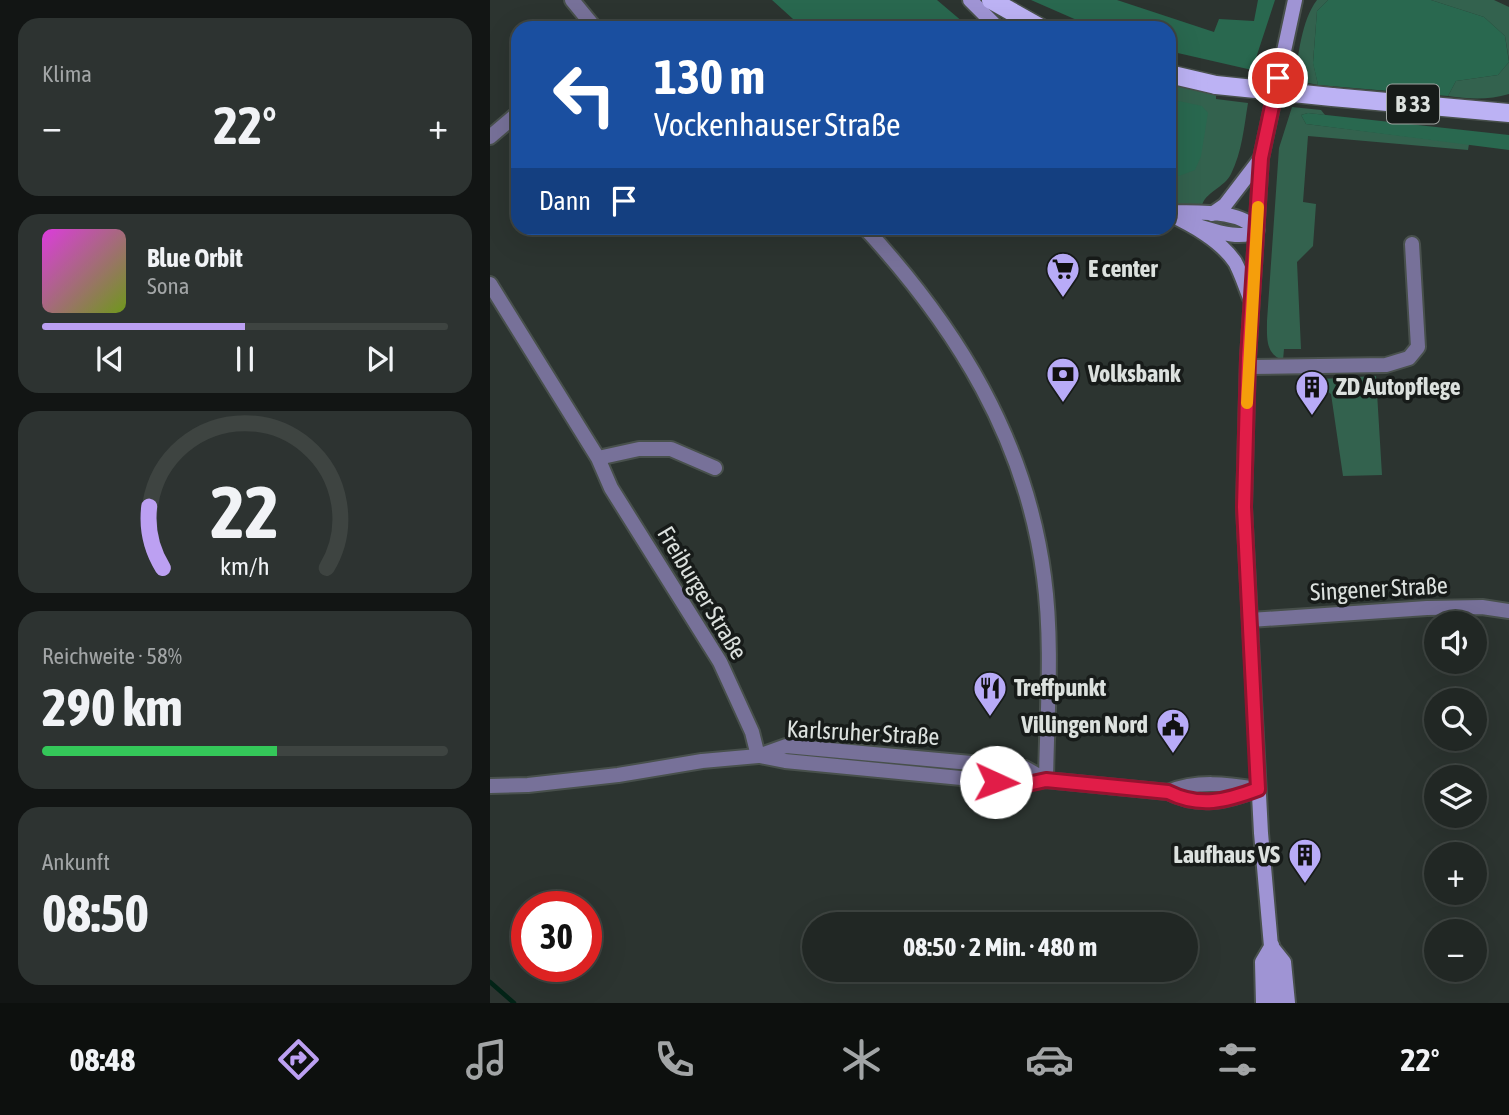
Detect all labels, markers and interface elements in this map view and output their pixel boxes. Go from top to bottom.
text: 130 m [654,48,765,104]
pin [1248,48,1308,108]
icon: left [539,49,630,140]
icon: arrive [1259,59,1297,97]
text: Klima [42,61,92,87]
road number: B 33 [1387,85,1439,124]
text: 22° [213,95,277,155]
text: − [42,104,62,147]
text: + [428,104,448,147]
text: Vockenhauser Straße [654,106,901,143]
icon: arrive [605,182,643,220]
text: Dann [539,186,591,216]
text: Blue Orbit [147,243,243,273]
supermarket icon: E center [1044,250,1082,299]
place label: E center [1088,255,1158,282]
text: Sona [147,273,189,299]
icon: previous [91,340,129,378]
icon: pause [226,340,264,378]
icon: next [361,340,399,378]
bank icon: Volksbank [1044,355,1082,404]
place label: Volksbank [1087,360,1181,387]
building icon: ZD Autopflege [1293,368,1331,417]
place label: ZD Autopflege [1336,373,1461,400]
text: 22 [211,470,279,553]
street label: Freiburger Straße [652,521,753,664]
text: km/h [220,551,270,579]
street label: Singener Straße [1309,571,1448,606]
map controls [1424,611,1487,982]
button: sound [1424,611,1487,674]
text: Reichweite · 58% [42,643,182,669]
restaurant icon: Treffpunkt [971,669,1009,718]
place label: Treffpunkt [1014,674,1106,701]
text: 290 km [42,677,183,737]
button: search [1424,688,1487,751]
public building icon: Villingen Nord [1154,706,1192,755]
place label: Villingen Nord [1020,711,1148,738]
street label: Karlsruher Straße [786,715,940,750]
position arrow [959,745,1033,819]
button: layers [1424,765,1487,828]
building icon: Laufhaus VS [1286,836,1324,885]
place label: Laufhaus VS [1173,841,1280,868]
button: + [1424,842,1487,905]
text: Ankunft [42,849,110,875]
text: 08:50 [42,883,149,943]
speed limit sign: 30 [511,891,602,982]
button: − [1424,919,1487,982]
text: 08:50 · 2 Min. · 480 m [903,932,1097,962]
icon: directions [274,1035,323,1084]
icon: music [462,1035,511,1084]
icon: phone [650,1035,699,1084]
icon: climate [837,1035,886,1084]
icon: car [1025,1035,1074,1084]
icon: filters [1213,1035,1262,1084]
text: 08:48 [69,1041,135,1078]
text: 22° [1401,1041,1440,1078]

